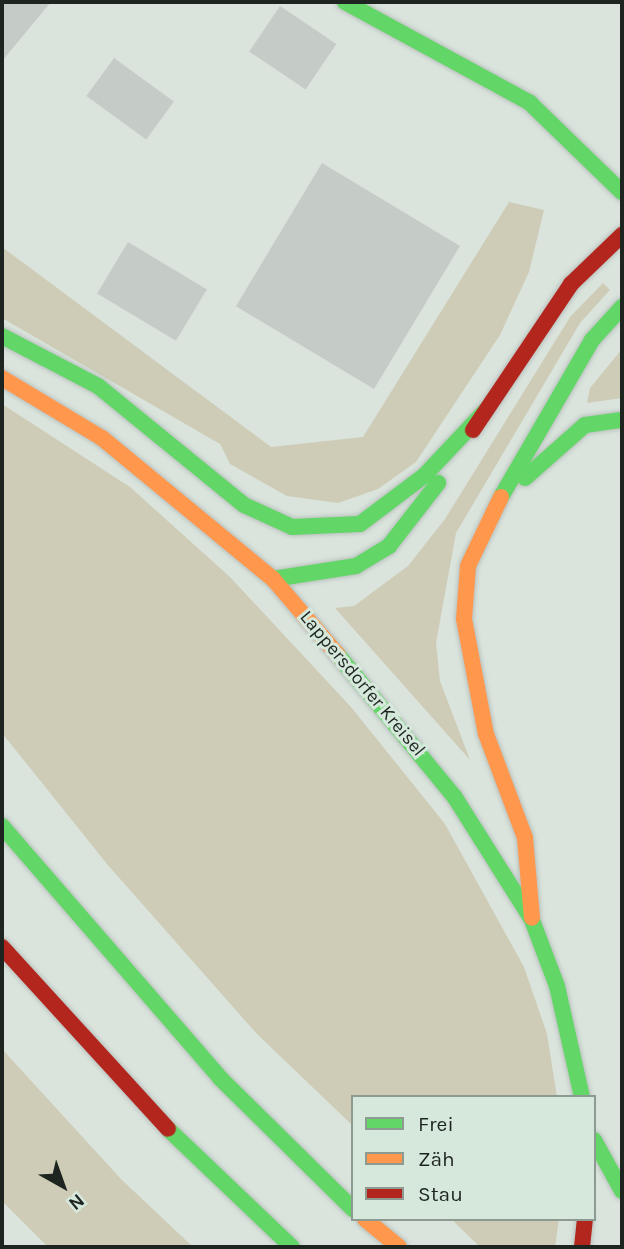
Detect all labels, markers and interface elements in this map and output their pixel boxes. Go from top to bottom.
street label: Lappersdorfer Kreisel [294,606,430,762]
legend [351,1095,596,1221]
text: Frei [418,1112,454,1136]
text: Zäh [418,1147,455,1171]
north arrow [28,1151,98,1221]
text: Stau [418,1182,463,1206]
text: N [64,1189,89,1215]

